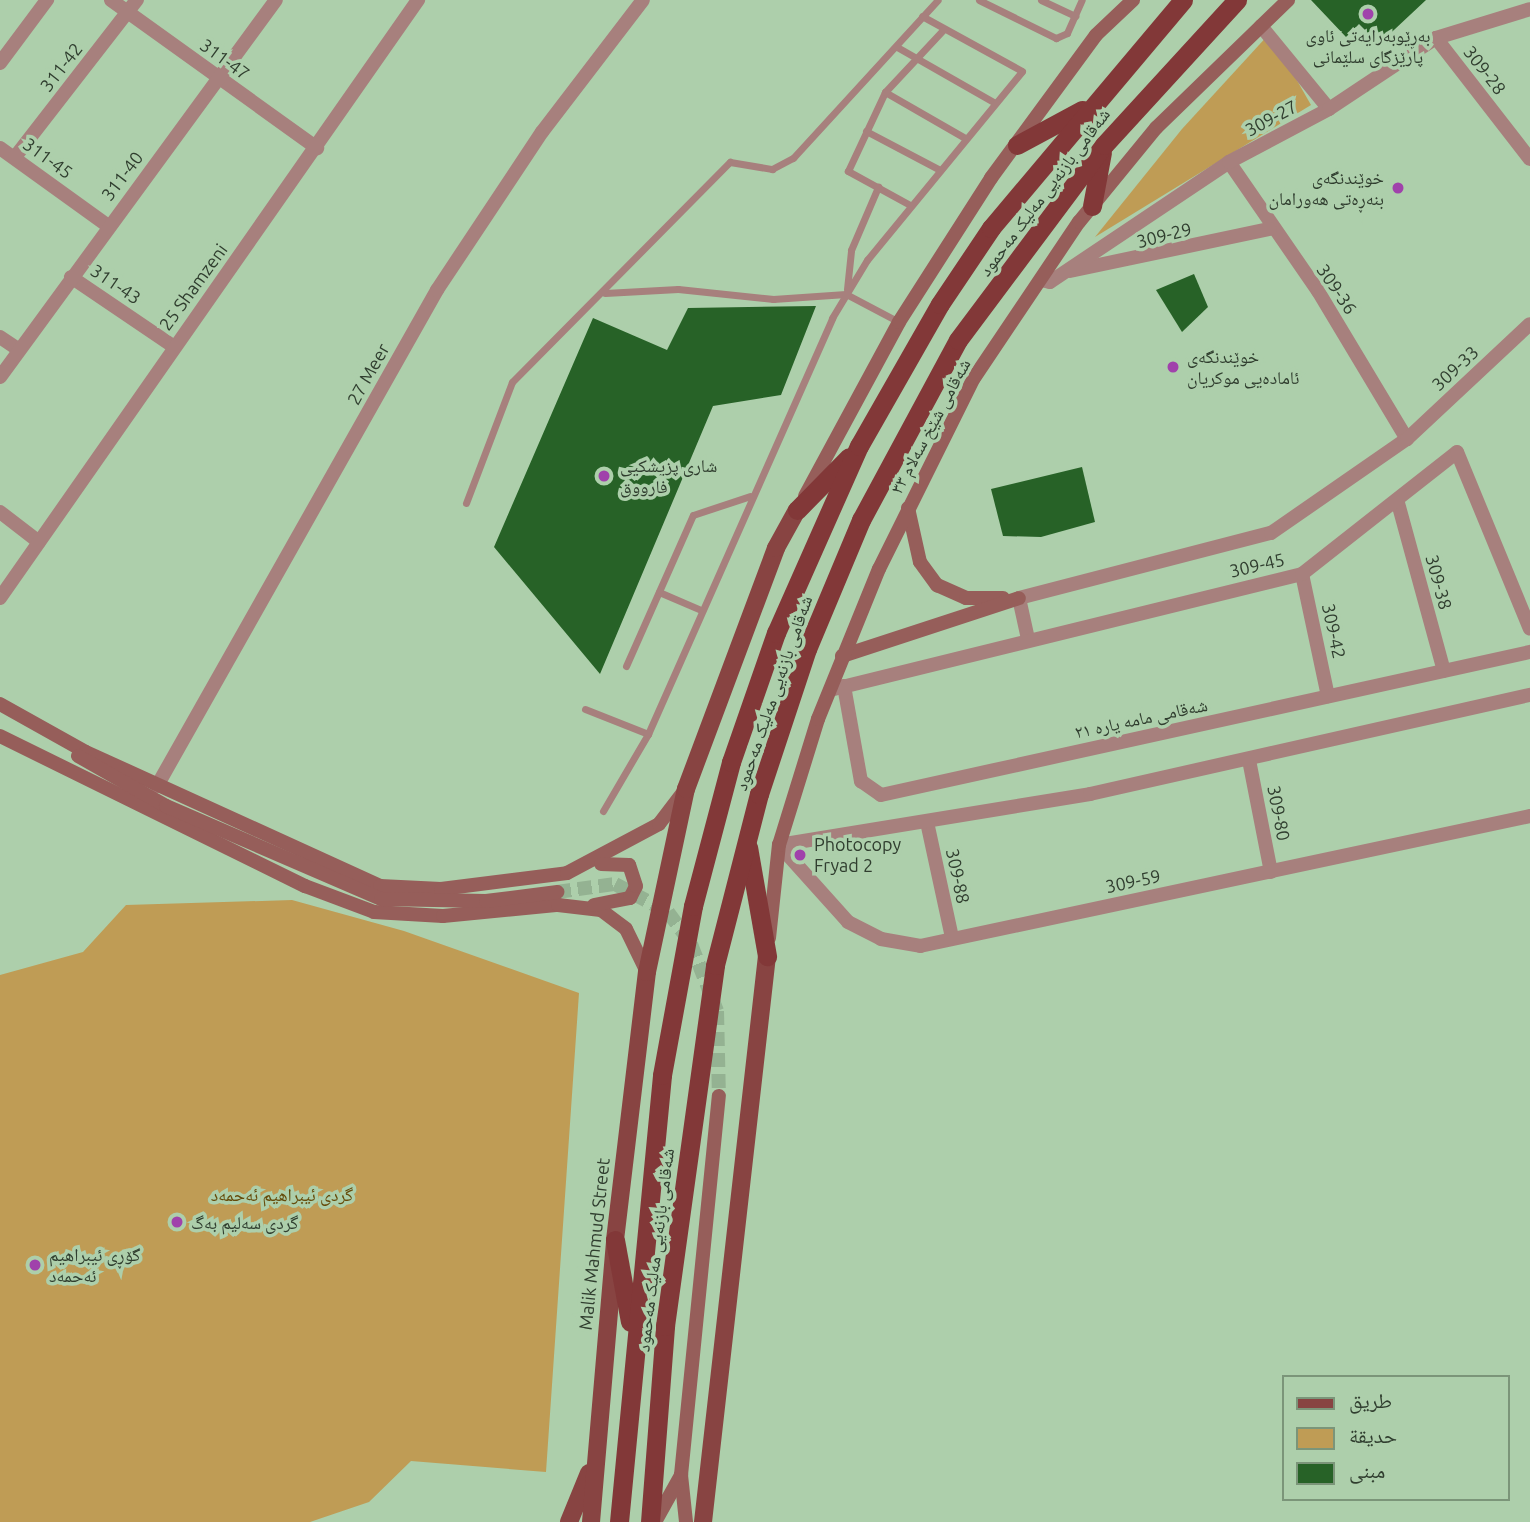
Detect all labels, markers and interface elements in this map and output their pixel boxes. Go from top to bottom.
marker: بەڕێوبەرایەتی ئاوی پارێزگای سلێمانی [1360,6,1376,22]
place label: بەڕێوبەرایەتی ئاوی پارێزگای سلێمانی [1306,25,1430,68]
street label: 311-47 [196,34,254,84]
street label: 311-42 [35,38,87,96]
street label: 309-28 [1459,41,1511,99]
street label: 309-27 [1241,95,1301,141]
street label: شەقامی بازنەیی مەلیک مەحمود [974,104,1114,280]
street label: 311-45 [19,133,77,183]
street label: 311-40 [97,147,147,205]
place label: خوێندنگەی بنەڕەتی هەورامان [1268,167,1384,210]
marker: خوێندنگەی بنەڕەتی هەورامان [1390,180,1406,196]
street label: 309-29 [1134,218,1194,252]
street label: 25 Shamzeni [154,240,232,334]
street label: 311-43 [87,259,145,309]
street label: 309-36 [1312,260,1362,318]
street label: 27 Meer [342,340,394,408]
street label: 309-33 [1427,341,1483,395]
place label: خوێندنگەی ئامادەیی موکریان [1187,346,1299,388]
street label: شەقامی شێخ سەلام ٣٣ [885,355,975,497]
marker: خوێندنگەی ئامادەیی موکریان [1165,359,1181,375]
place label: شاری پزیشکیی فارووق [620,455,717,498]
marker: شاری پزیشکیی فارووق [594,466,614,486]
street label: 309-45 [1227,548,1287,582]
street label: 309-38 [1421,552,1457,612]
street label: شەقامی بازنەیی مەلیک مەحمود [729,593,817,793]
street label: 309-42 [1318,601,1350,661]
street label: شەقامی مامە یارە ٢١ [1073,693,1209,743]
street label: 309-80 [1263,783,1295,843]
place label: Photocopy Fryad 2 [814,834,901,876]
street label: 309-88 [942,846,974,906]
marker: Photocopy Fryad 2 [792,847,808,863]
street label: 309-59 [1103,865,1163,897]
street label: شەقامی بازنەیی مەلیک مەحمود [632,1147,678,1353]
street label: Malik Mahmud Street [574,1157,614,1331]
park label: گردی ئیبراھیم ئەحمەد [211,1183,353,1205]
place label: گردی سەلیم بەگ [191,1211,298,1233]
marker: گردی سەلیم بەگ [169,1214,185,1230]
place label: گۆڕی ئیبراھیم ئەحمەد [49,1244,140,1286]
marker: گۆڕی ئیبراھیم ئەحمەد [27,1257,43,1273]
legend [1282,1375,1509,1501]
text: طريق [1349,1388,1392,1412]
text: حديقة [1349,1423,1397,1447]
text: مبنى [1349,1458,1385,1482]

